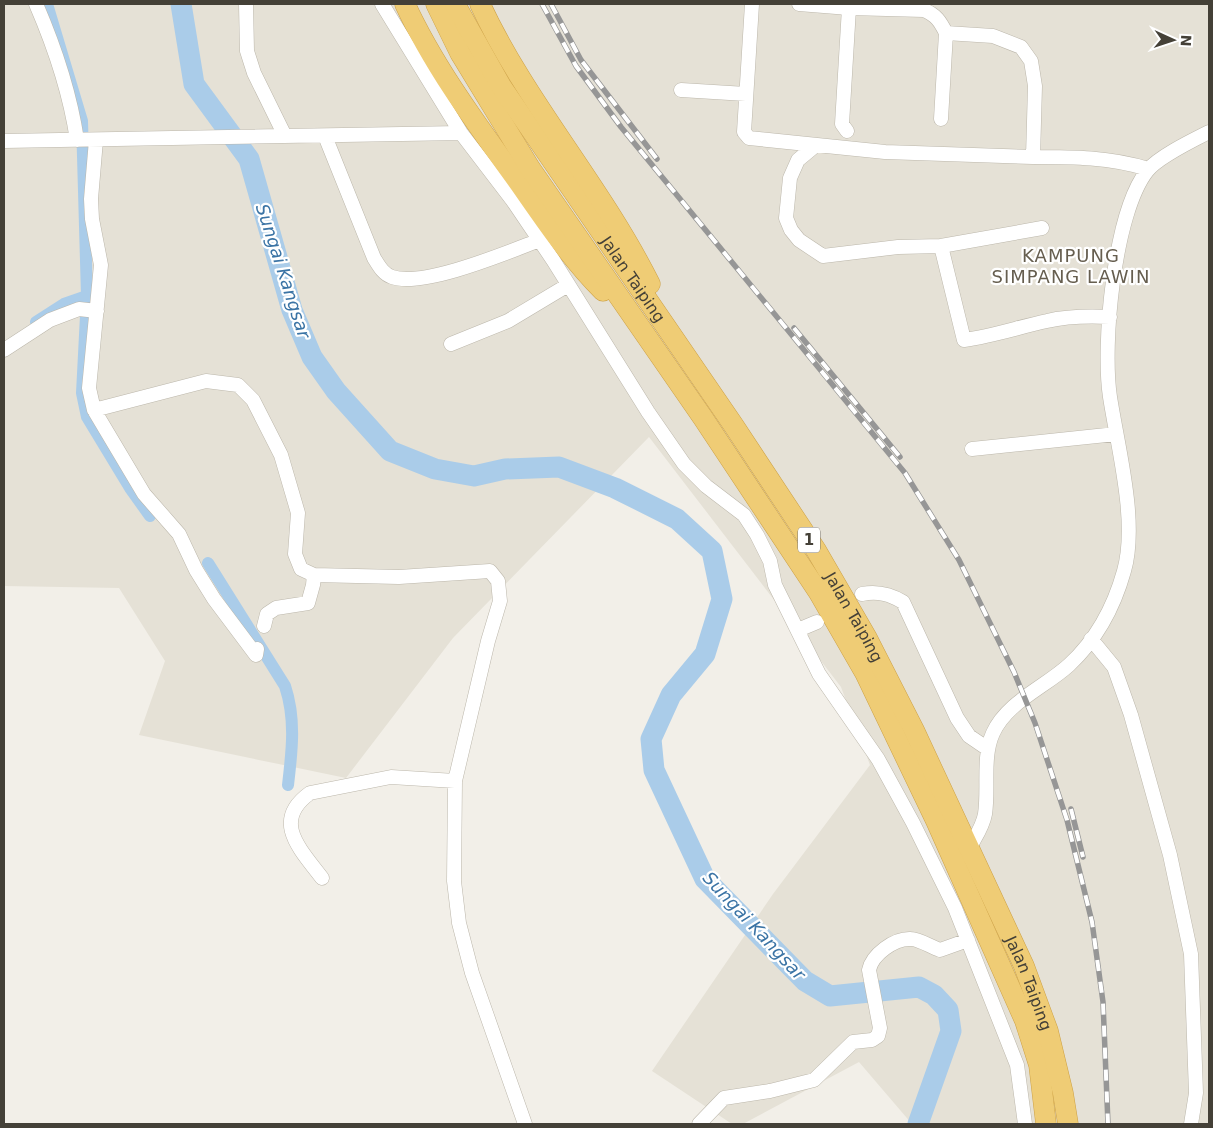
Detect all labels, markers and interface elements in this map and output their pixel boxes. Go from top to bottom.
north arrow [1148,15,1198,65]
text: N [1178,34,1194,47]
water label: Sungai Kangsar [252,201,316,342]
street label: Jalan Taiping [596,232,669,326]
district label: KAMPUNG SIMPANG LAWIN [992,245,1150,287]
road number: 1 [798,528,820,552]
street label: Jalan Taiping [820,568,887,665]
water label: Sungai Kangsar [699,867,811,985]
street label: Jalan Taiping [1001,932,1056,1033]

